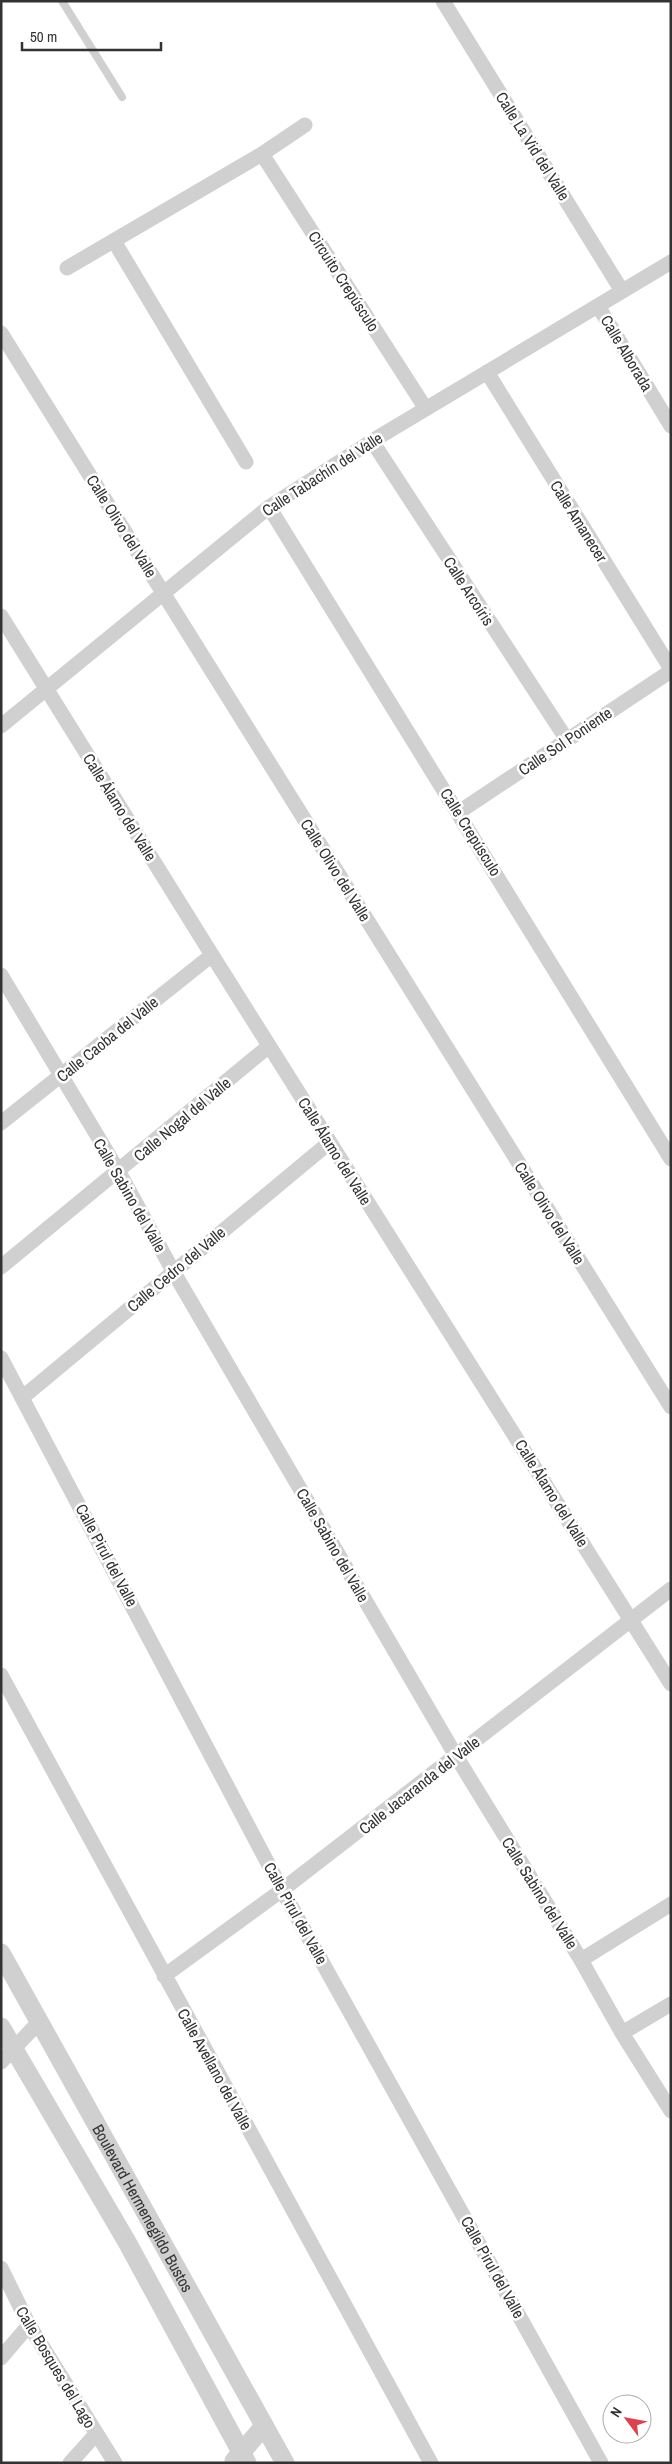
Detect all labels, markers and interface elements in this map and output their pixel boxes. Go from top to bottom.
scale bar [22,20,161,52]
text: 50 m [30,26,57,47]
street label: Calle La Vid del Valle [491,87,575,205]
street label: Circuito Crepúsculo [303,226,385,336]
street label: Calle Alborada [596,311,659,396]
street label: Calle Tabachín del Valle [257,427,387,521]
street label: Calle Olivo del Valle [82,470,162,582]
street label: Calle Amanecer [545,476,613,567]
street label: Calle Arcoíris [439,552,499,630]
street label: Calle Sol Poniente [514,701,616,781]
street label: Calle Álamo del Valle [78,749,162,865]
street label: Calle Crepúsculo [435,784,507,880]
street label: Calle Olivo del Valle [296,814,376,926]
street label: Calle Caoba del Valle [51,991,163,1087]
street label: Calle Nogal del Valle [129,1072,235,1166]
street label: Calle Álamo del Valle [293,1093,377,1209]
street label: Calle Sabino del Valle [88,1134,172,1256]
street label: Calle Olivo del Valle [510,1157,590,1269]
street label: Calle Cedro del Valle [122,1221,230,1317]
street label: Calle Álamo del Valle [510,1435,594,1551]
street label: Calle Sabino del Valle [291,1484,375,1606]
street label: Calle Pirul del Valle [71,1500,143,1610]
street label: Calle Jacaranda del Valle [354,1731,484,1839]
street label: Calle Sabino del Valle [497,1833,583,1953]
street label: Calle Pirul del Valle [259,1858,333,1968]
street label: Calle Avellano del Valle [172,2004,258,2134]
street label: Boulevard Hermenegildo Bustos [87,2120,199,2296]
street label: Calle Pirul del Valle [456,2212,530,2322]
street label: Calle Bosques del Lago [11,2302,101,2432]
north arrow [602,2394,652,2444]
text: N [606,2404,626,2420]

